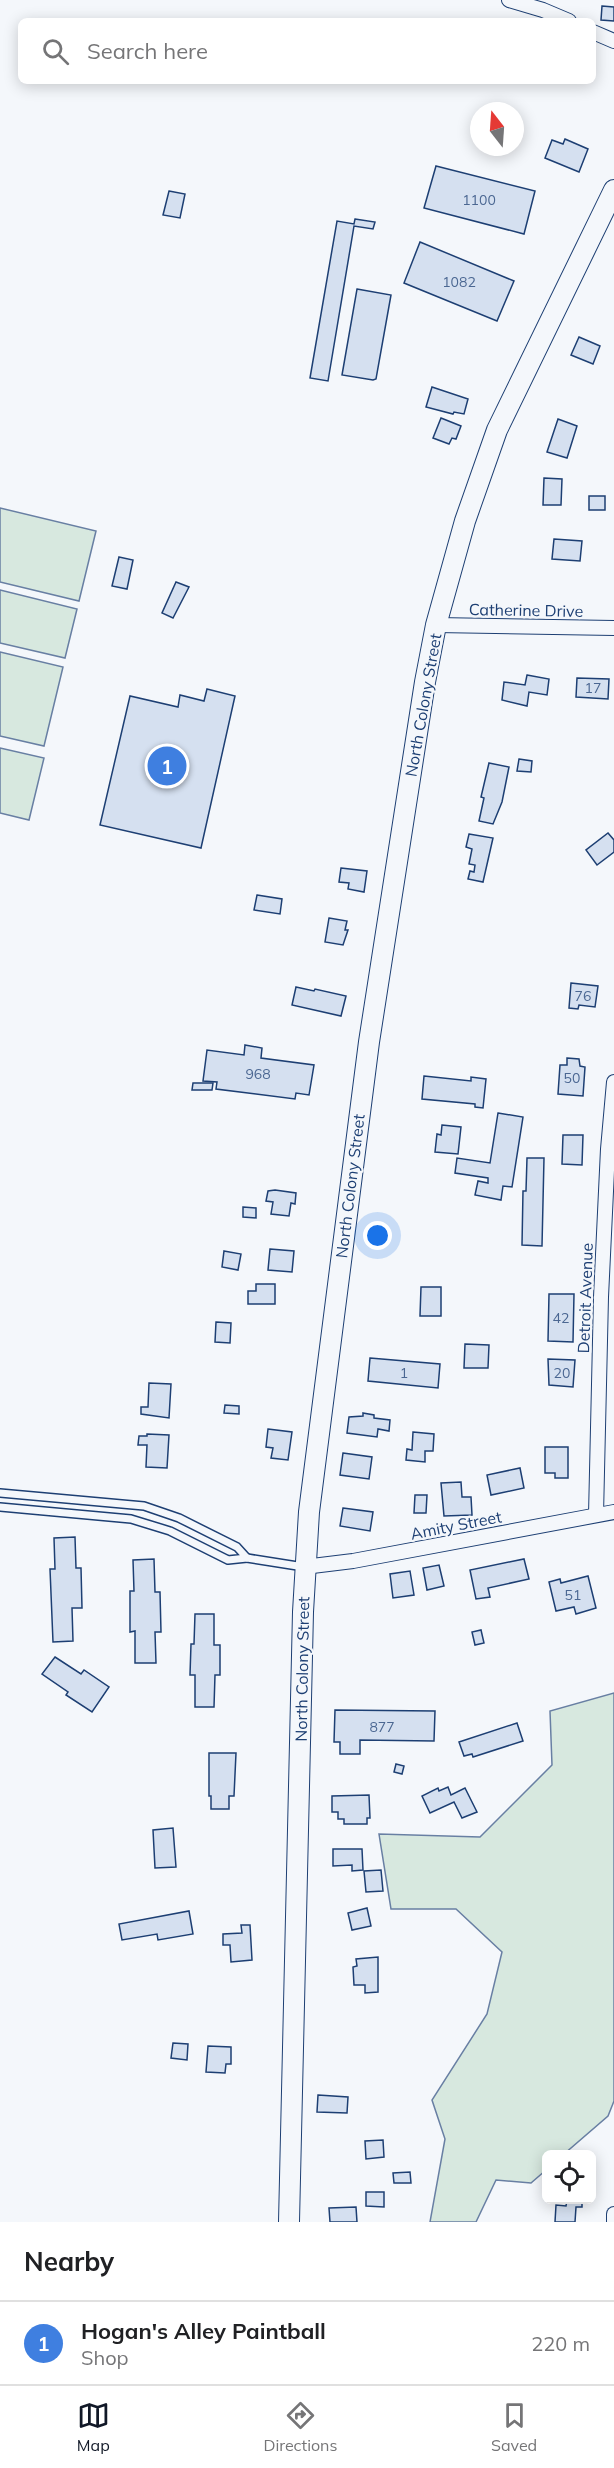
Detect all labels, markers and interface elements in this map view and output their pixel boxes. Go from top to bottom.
search box [18,18,596,84]
icon: search [39,35,72,68]
text: Search here [87,37,208,65]
north arrow [470,102,524,156]
house number: 1100 [462,191,496,209]
house number: 1082 [442,273,476,291]
street label: Catherine Drive [469,599,583,621]
street label: North Colony Street [401,631,446,778]
house number: 17 [585,679,601,697]
pin: 1 [148,744,186,789]
house number: 76 [575,987,591,1005]
house number: 968 [245,1065,271,1083]
house number: 50 [564,1069,580,1087]
street label: North Colony Street [331,1112,369,1259]
your location [363,1221,392,1250]
street label: Detroit Avenue [573,1242,597,1354]
house number: 42 [553,1309,569,1327]
house number: 1 [400,1364,408,1382]
house number: 20 [554,1364,570,1382]
street label: Amity Street [409,1506,504,1544]
house number: 51 [565,1586,581,1604]
street label: North Colony Street [291,1596,313,1742]
house number: 877 [369,1718,395,1736]
map controls [542,2150,596,2204]
button: locate [542,2150,596,2204]
text: Nearby [24,2245,114,2278]
text: Hogan's Alley Paintball [81,2317,326,2345]
text: 1 [38,2331,50,2356]
text: 220 m [531,2331,590,2356]
text: Shop [81,2345,129,2370]
tab: Map [77,2399,110,2455]
tab: Directions [263,2399,337,2455]
tab: Saved [491,2399,537,2455]

